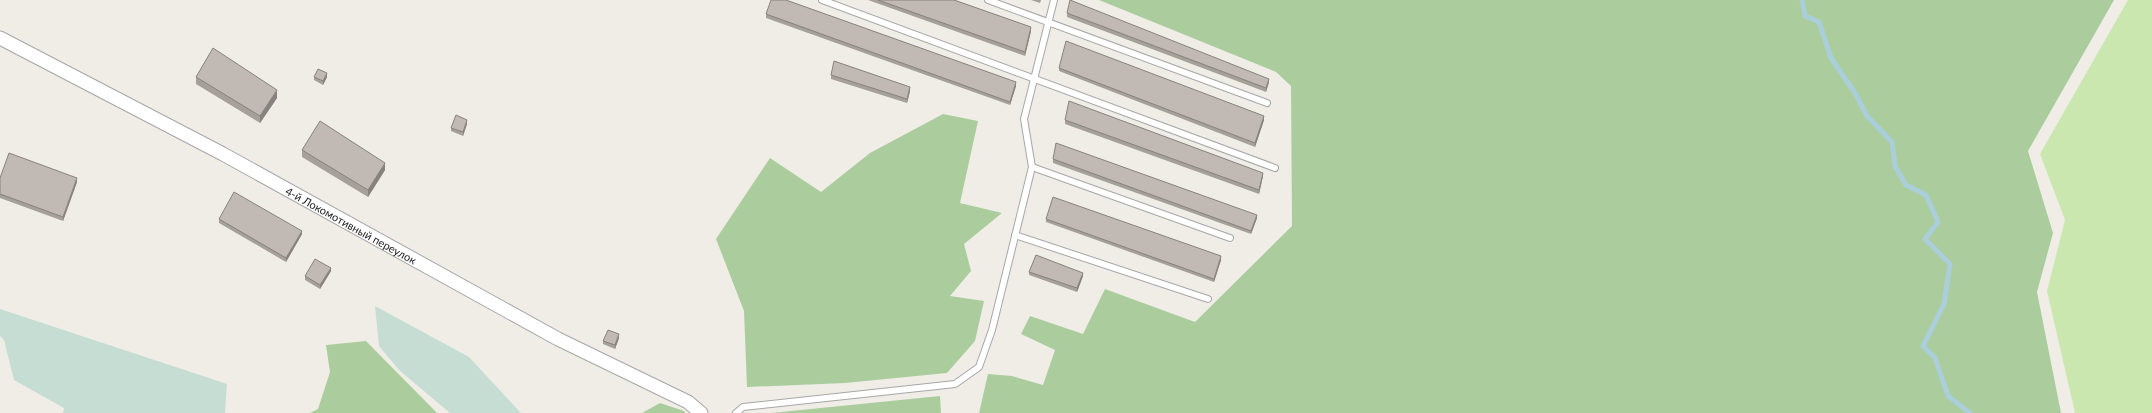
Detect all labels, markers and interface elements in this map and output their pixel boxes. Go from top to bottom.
street label: 4-й Локомотивный переулок [284,184,419,266]

